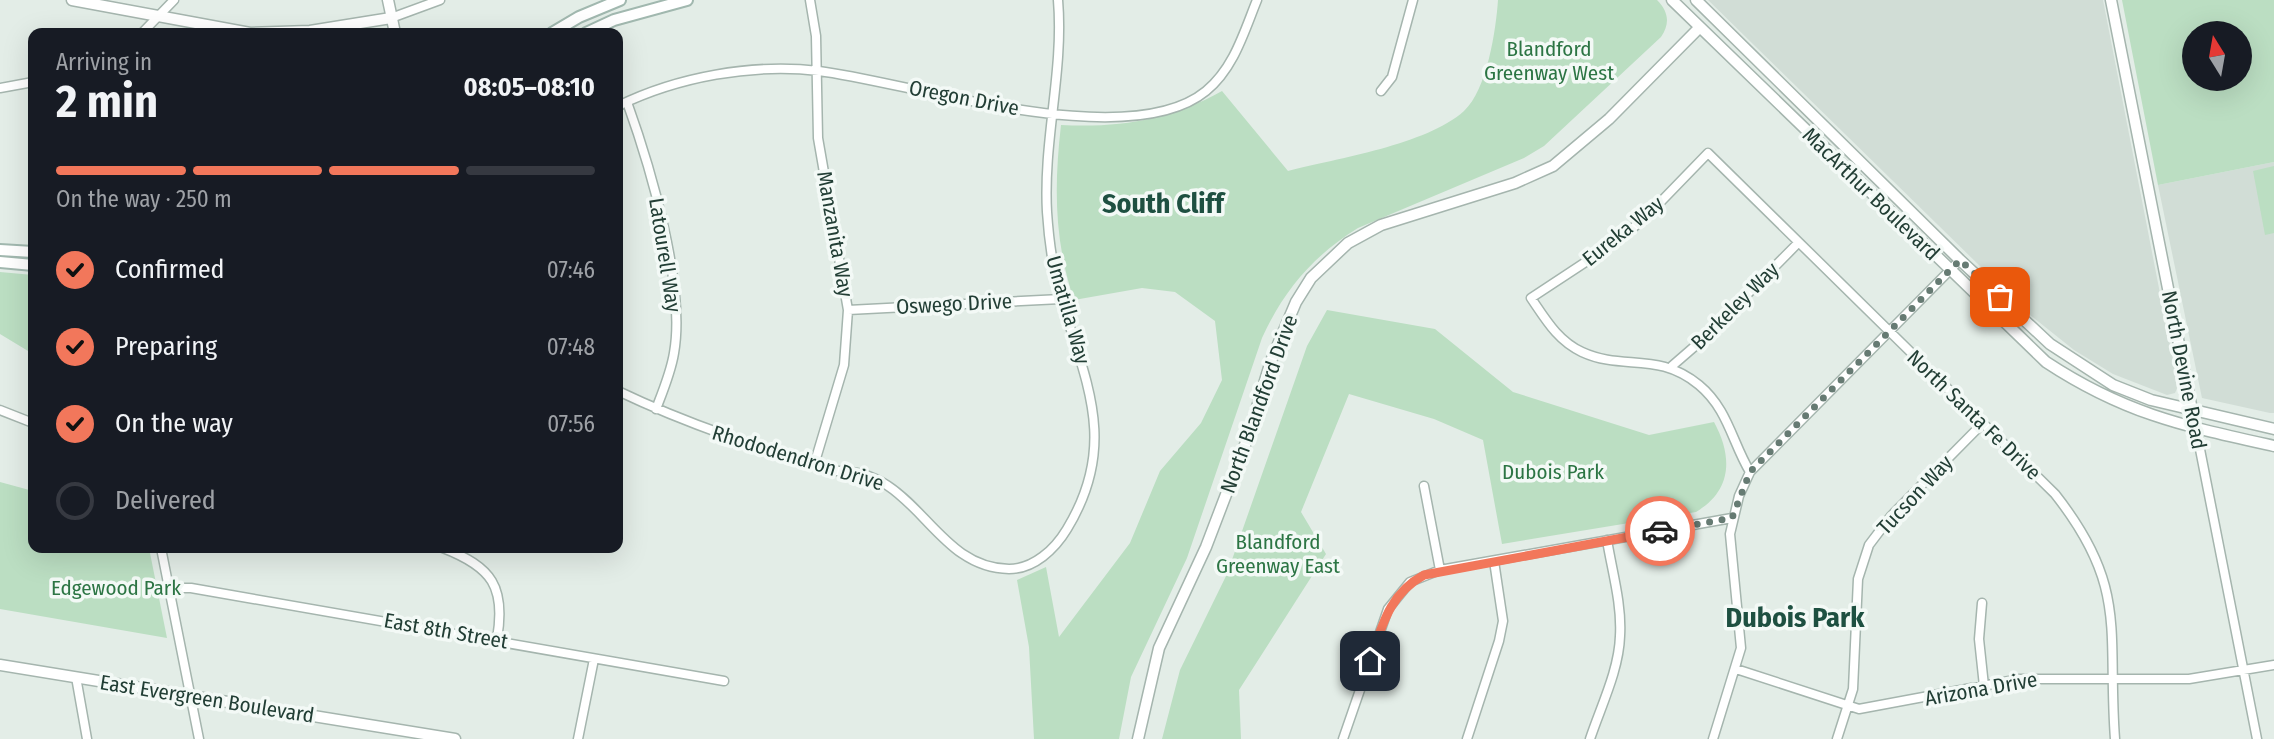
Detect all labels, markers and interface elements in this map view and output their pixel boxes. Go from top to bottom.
north arrow [2182,21,2252,91]
map controls [2182,21,2252,91]
park label: Blandford Greenway West [1484,36,1614,86]
text: Arriving in [56,48,152,76]
text: 08:05–08:10 [464,72,595,103]
text: 2 min [56,74,158,129]
street label: Oregon Drive [907,75,1021,121]
street label: MacArthur Boulevard [1797,122,1945,266]
street label: Manzanita Way [811,169,859,300]
text: On the way · 250 m [56,185,232,213]
district label: South Cliff [1102,187,1227,220]
street label: Eureka Way [1577,190,1669,272]
street label: Latourell Way [643,196,687,315]
icon: check [56,251,94,289]
street label: Umatilla Way [1040,253,1096,368]
text: Confirmed [115,254,225,285]
text: 07:46 [547,256,595,284]
street label: Berkeley Way [1686,256,1785,355]
pin [1970,267,2030,327]
icon: bag [1981,278,2019,316]
street label: Oswego Drive [895,288,1013,320]
street label: North Devine Road [2156,288,2212,452]
street label: North Blandford Drive [1215,311,1303,497]
icon: check [56,328,94,366]
text: Preparing [115,331,217,362]
text: 07:48 [547,333,595,361]
street label: North Santa Fe Drive [1902,345,2046,485]
icon: check [56,405,94,443]
text: On the way [115,408,233,439]
text: 07:56 [547,410,595,438]
street label: Rhododendron Drive [709,420,887,496]
street label: Tucson Way [1872,449,1959,540]
park label: Dubois Park [1502,459,1604,485]
text: Delivered [115,485,216,516]
courier [1625,496,1695,566]
icon: car [1641,512,1679,550]
park label: Blandford Greenway East [1216,529,1340,579]
park label: Edgewood Park [51,575,181,601]
district label: Dubois Park [1725,601,1865,634]
street label: East 8th Street [382,607,510,655]
pin [1340,631,1400,691]
icon: home [1351,642,1389,680]
street label: Arizona Drive [1923,666,2039,712]
street label: East Evergreen Boulevard [98,669,316,729]

